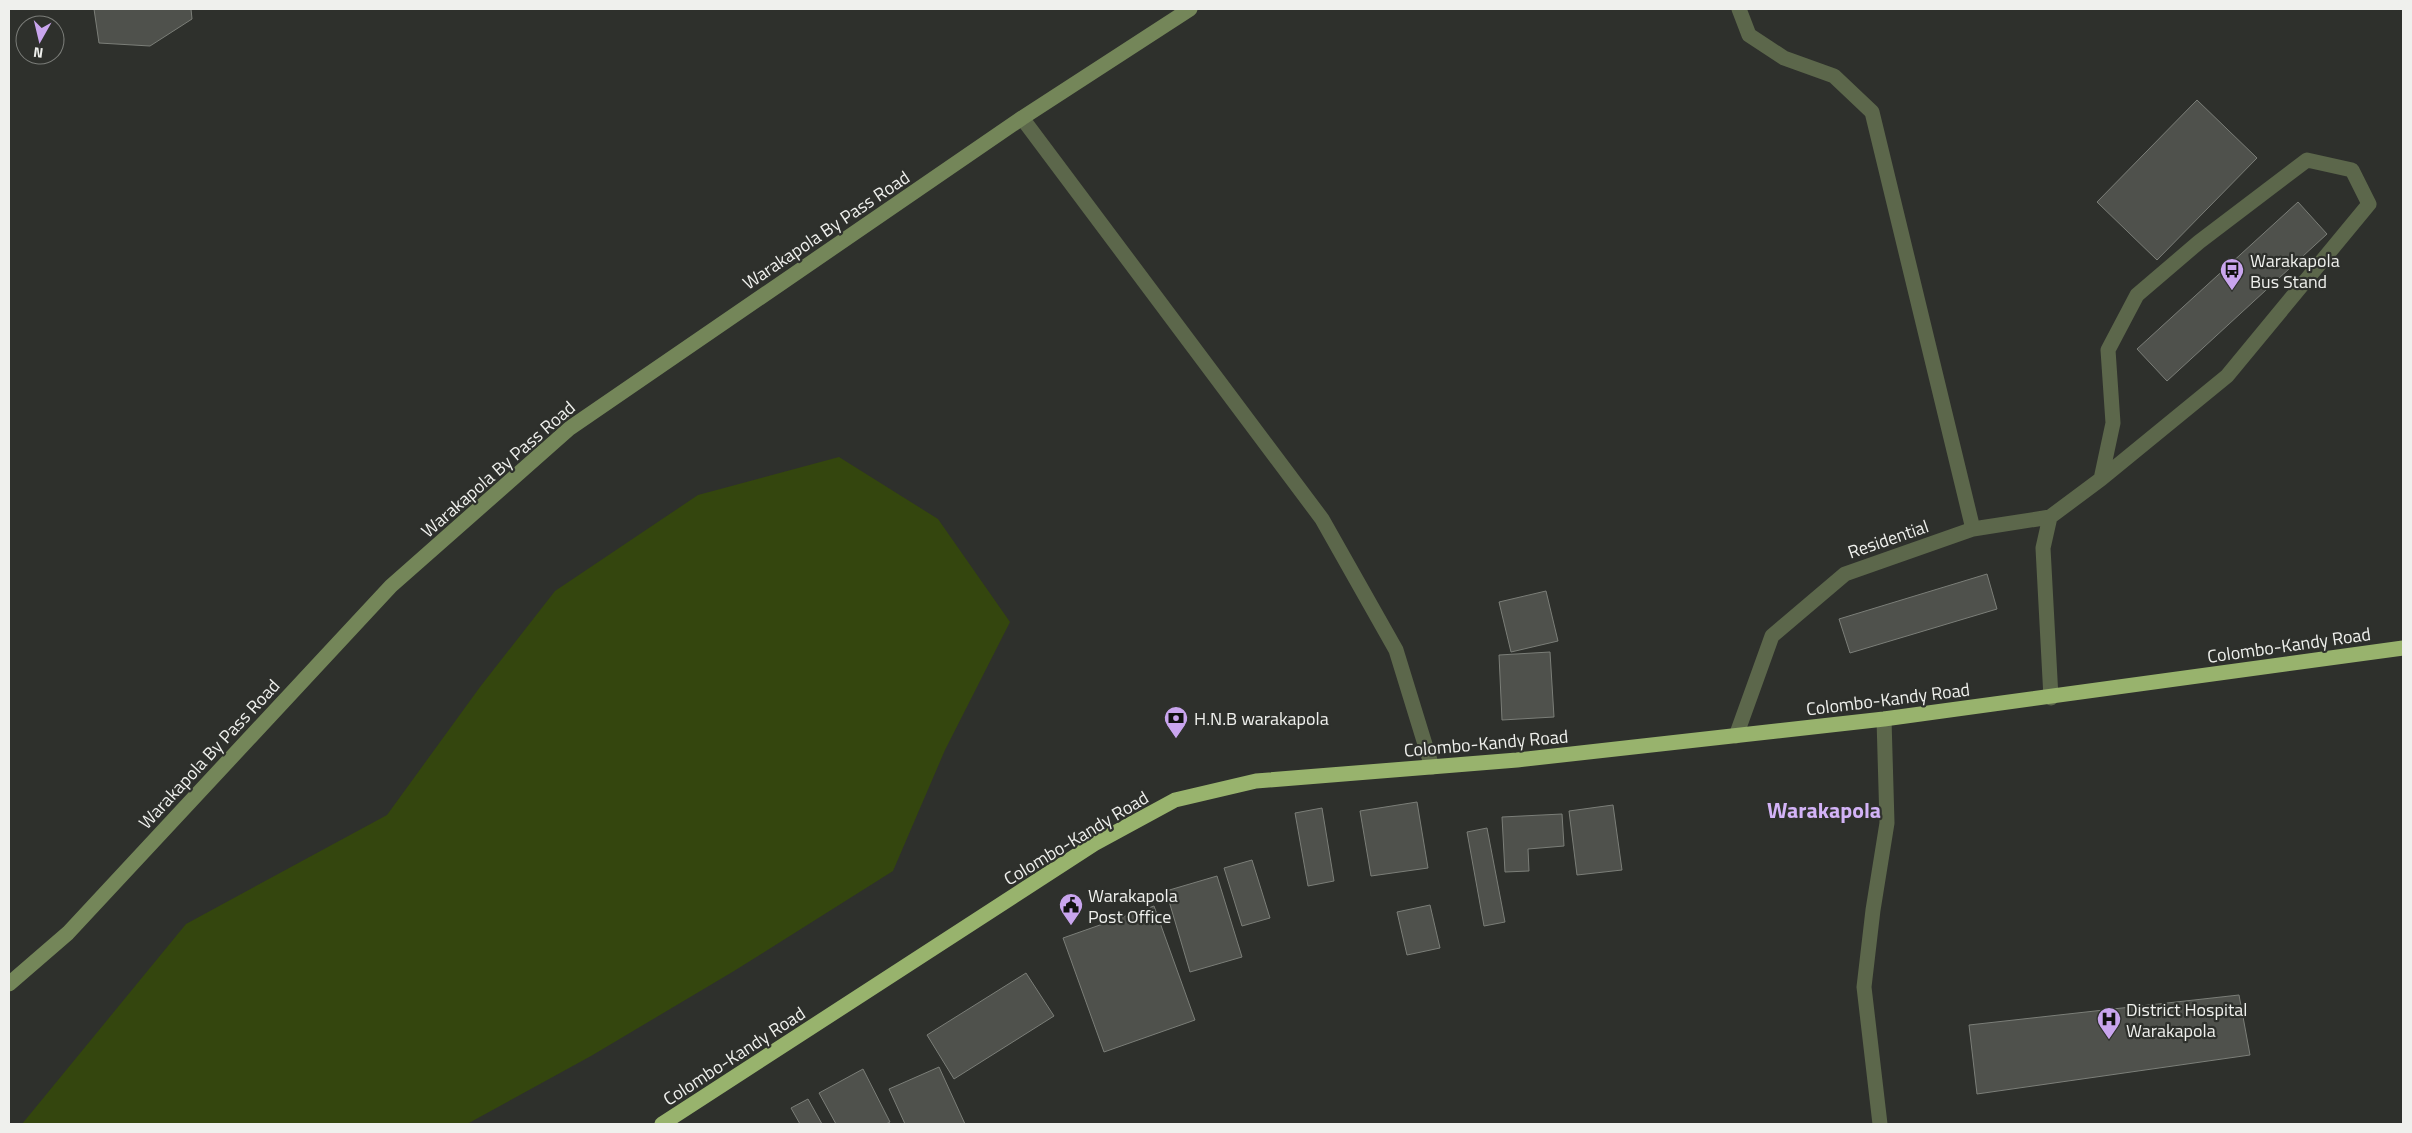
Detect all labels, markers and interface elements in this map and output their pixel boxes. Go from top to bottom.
north arrow [15,15,65,65]
text: N [32,42,44,64]
street label: Warakapola By Pass Road [737,164,915,296]
place label: Warakapola Bus Stand [2250,247,2340,295]
bus stop icon: Warakapola Bus Stand [2219,257,2245,291]
street label: Warakapola By Pass Road [415,394,581,544]
street label: Residential [1844,513,1932,565]
street label: Colombo-Kandy Road [2206,620,2372,670]
street label: Warakapola By Pass Road [132,673,286,835]
street label: Colombo-Kandy Road [1805,676,1971,722]
bank icon: H.N.B warakapola [1163,705,1189,739]
place label: H.N.B warakapola [1194,705,1329,732]
street label: Colombo-Kandy Road [1403,722,1569,764]
street label: Colombo-Kandy Road [998,784,1154,892]
district label: Warakapola [1767,793,1881,827]
place label: Warakapola Post Office [1088,882,1178,930]
public building icon: Warakapola Post Office [1058,892,1084,926]
place label: District Hospital Warakapola [2126,996,2247,1044]
street label: Colombo-Kandy Road [658,1000,810,1112]
hospital icon: District Hospital Warakapola [2096,1006,2122,1040]

